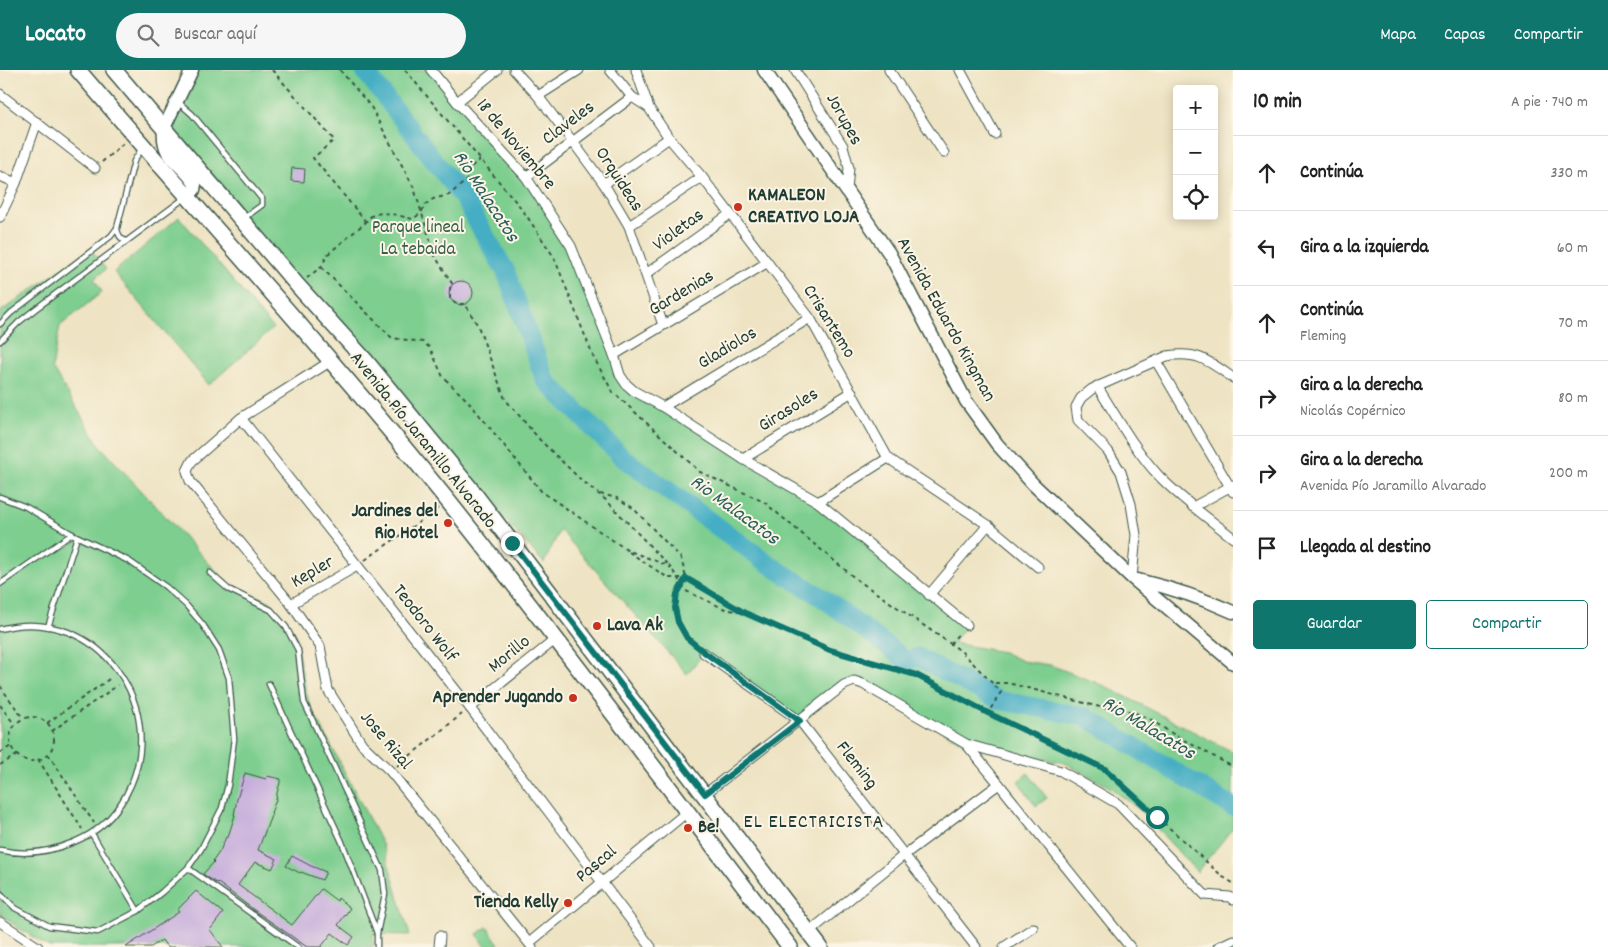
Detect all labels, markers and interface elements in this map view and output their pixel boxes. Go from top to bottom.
search box [116,13,466,58]
text: Locato [25,18,86,52]
icon: search [134,21,162,49]
text: Buscar aquí [174,22,256,49]
text: Mapa [1380,23,1416,48]
text: Capas [1444,23,1486,48]
text: Compartir [1514,23,1583,48]
map controls [1173,85,1218,220]
button: + [1173,85,1218,130]
text: 10 min [1253,88,1302,118]
street label: Jorupes [818,89,868,151]
text: A pie · 740 m [1511,91,1588,114]
street label: 18 de Noviembre [469,93,561,197]
street label: Claveles [537,95,601,153]
button: − [1173,130,1218,175]
street label: Orquideas [587,142,649,218]
water label: Rio Malacatos [445,146,525,249]
icon: ahead [1253,159,1281,187]
text: Continúa [1300,160,1363,187]
text: 330 m [1550,162,1588,185]
button: locate [1173,175,1218,220]
place label: KAMALEON CREATIVO LOJA [748,183,860,232]
marker: KAMALEON CREATIVO LOJA [732,201,744,213]
street label: Violetas [648,203,710,259]
park label: Parque lineal La tebaida [372,215,465,264]
street label: Avenida Eduardo Kingman [888,233,1002,407]
icon: left [1253,234,1281,262]
text: Gira a la izquierda [1300,235,1428,262]
text: 60 m [1557,237,1588,260]
street label: Gardenias [644,264,720,324]
street label: Crisantemo [795,280,861,364]
text: Continúa [1300,298,1363,325]
icon: ahead [1253,309,1281,337]
text: 70 m [1558,312,1588,335]
street label: Gladiolos [693,321,763,377]
text: Fleming [1300,325,1346,348]
street label: Avenida Pío Jaramillo Alvarado [342,347,502,535]
text: Gira a la derecha [1300,373,1422,400]
street label: Girasoles [754,382,824,440]
icon: right [1253,384,1281,412]
text: 80 m [1558,387,1588,410]
text: Nicolás Copérnico [1300,400,1406,423]
text: Gira a la derecha [1300,448,1422,475]
icon: right [1253,459,1281,487]
text: 200 m [1549,462,1588,485]
water label: Rio Malacatos [684,469,785,553]
text: Avenida Pío Jaramillo Alvarado [1300,475,1486,498]
place label: Jardines del Rio Hotel [351,499,438,548]
marker: Jardines del Rio Hotel [442,517,454,529]
route end [501,532,524,555]
icon: arrive [1253,534,1281,562]
text: Llegada al destino [1300,535,1431,562]
street label: Kepler [286,550,340,596]
street label: Teodoro Wolf [385,579,464,670]
button: Guardar [1253,600,1416,649]
button: Compartir [1426,600,1588,649]
place label: Lava Ak [607,613,663,640]
marker: Lava Ak [591,620,603,632]
street label: Morillo [483,630,537,680]
place label: Aprender Jugando [433,685,564,712]
water label: Rio Malacatos [1096,690,1200,768]
marker: Aprender Jugando [567,692,579,704]
street label: Jose Rizal [352,706,418,777]
street label: Fleming [828,736,884,796]
route start [1146,806,1169,829]
district label: EL ELECTRICISTA [744,809,884,837]
place label: Be! [698,815,719,842]
marker: Be! [682,822,694,834]
street label: Pascal [570,839,624,890]
place label: Tienda Kelly [474,890,559,917]
marker: Tienda Kelly [562,897,574,909]

